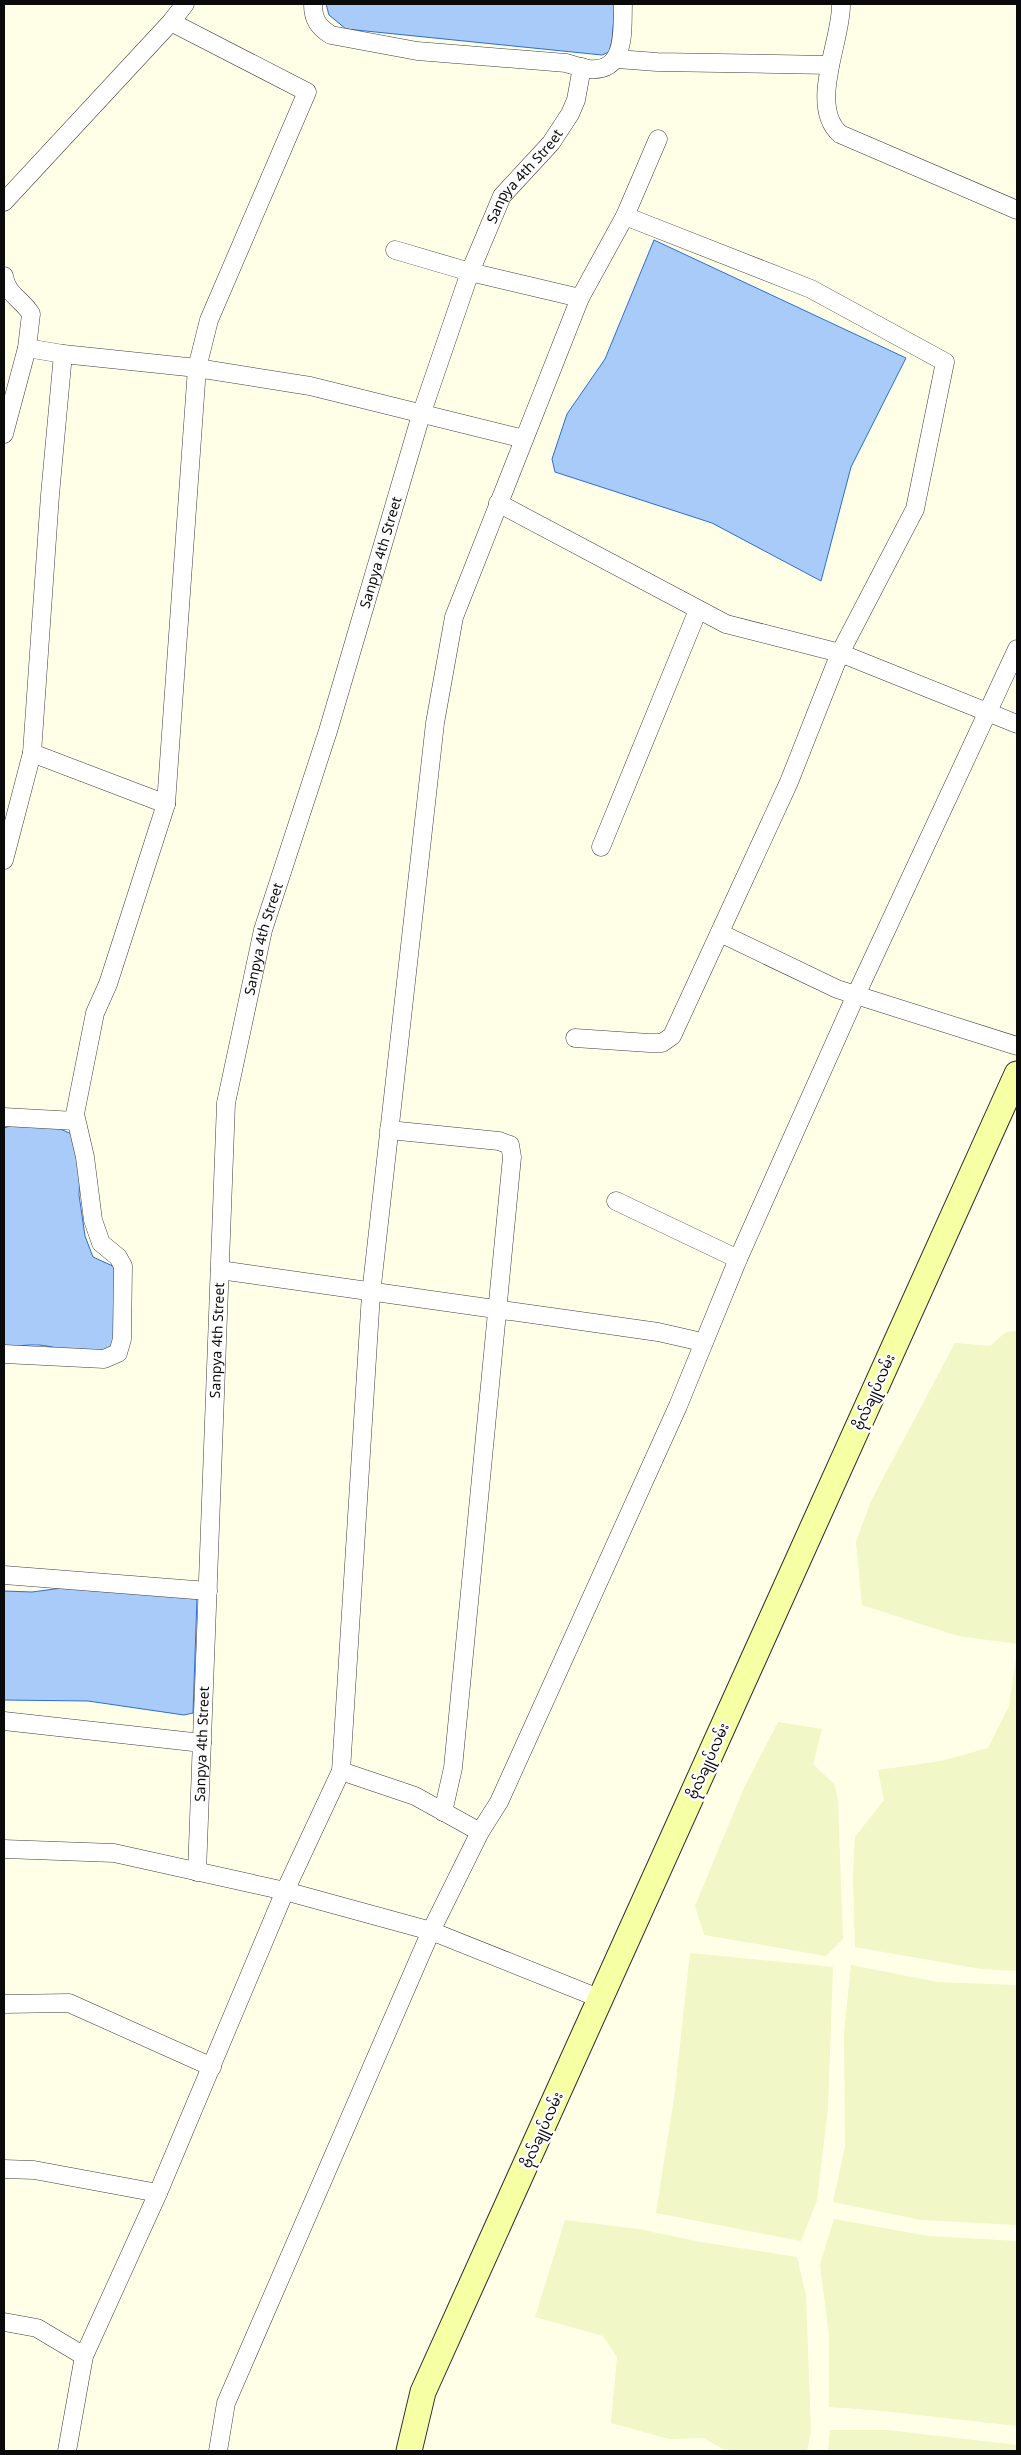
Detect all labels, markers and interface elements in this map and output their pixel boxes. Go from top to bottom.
street label: Sanpya 4th Street [478,123,573,229]
street label: Sanpya 4th Street [351,493,413,613]
street label: Sanpya 4th Street [235,879,294,998]
street label: Sanpya 4th Street [201,1282,236,1399]
street label: ဗိုလ်ချုပ်လမ်း [845,1349,906,1436]
street label: Sanpya 4th Street [186,1686,221,1803]
street label: ဗိုလ်ချုပ်လမ်း [679,1718,740,1805]
street label: ဗိုလ်ချုပ်လမ်း [513,2087,574,2174]

